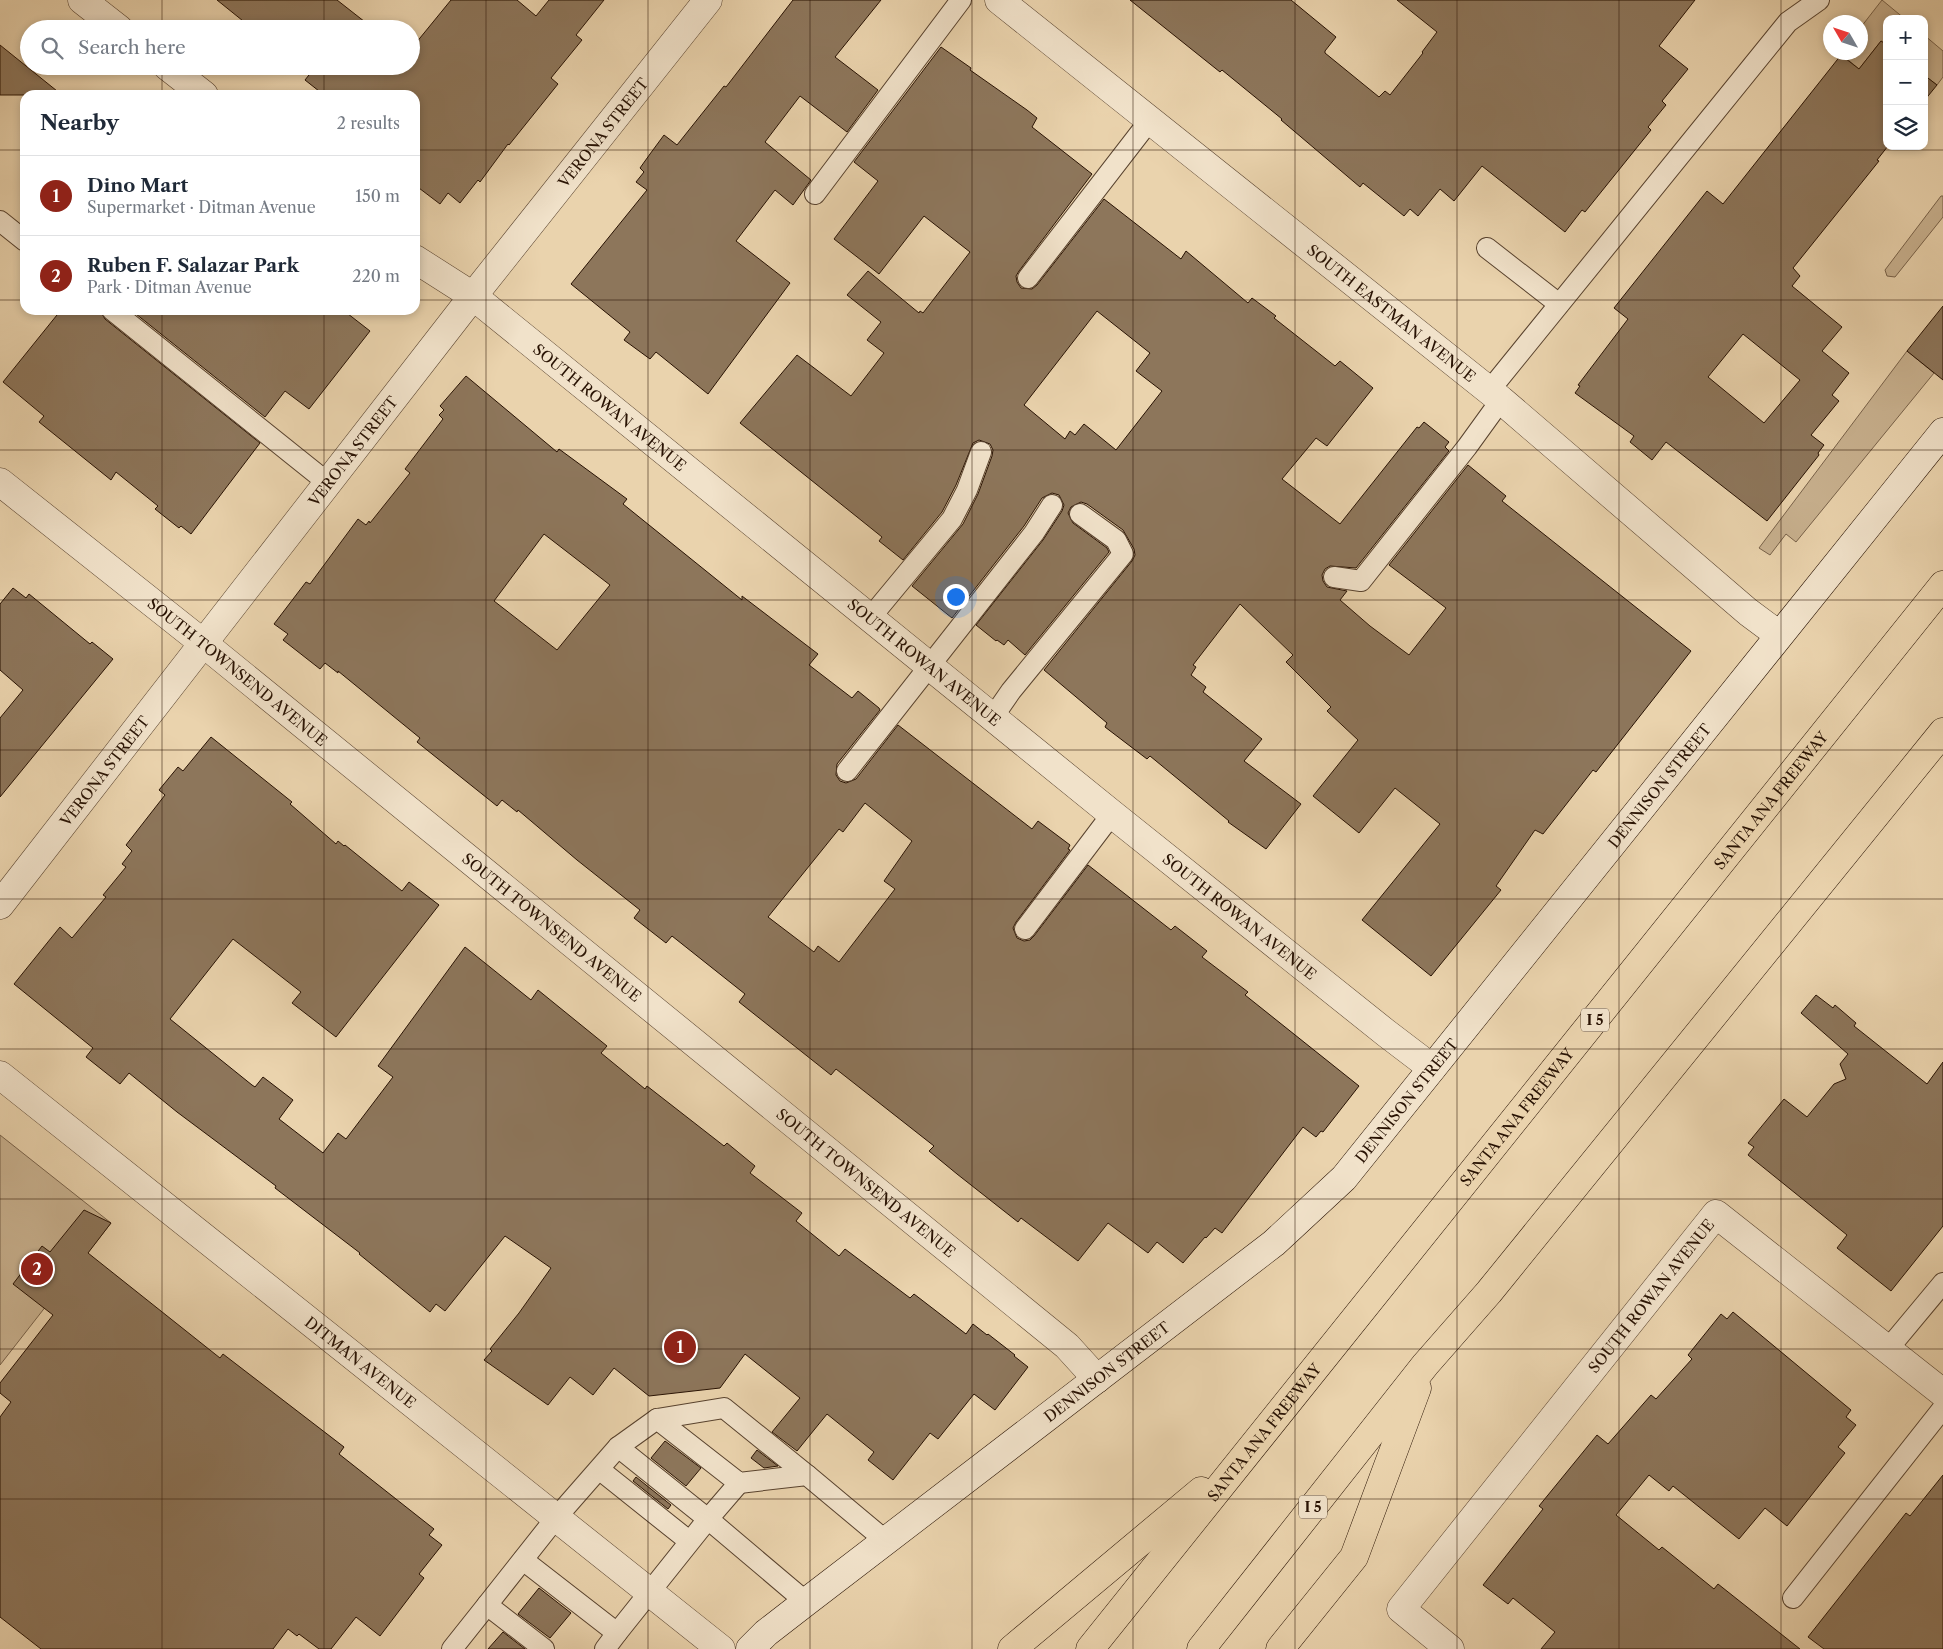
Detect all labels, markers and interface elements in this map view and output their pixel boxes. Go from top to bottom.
north arrow [1823,15,1868,60]
map controls [1883,15,1928,150]
button: + [1883,15,1928,60]
search box [20,20,420,75]
icon: search [38,34,66,62]
text: Search here [78,36,186,59]
button: − [1883,60,1928,105]
street label: VERONA STREET [553,73,653,192]
button: layers [1883,105,1928,150]
text: Nearby [40,110,119,135]
text: 2 results [337,113,400,133]
text: Dino Mart [87,174,188,197]
text: 1 [52,186,60,206]
text: 150 m [355,186,400,206]
text: Supermarket · Ditman Avenue [87,197,316,217]
street label: SOUTH EASTMAN AVENUE [1303,240,1480,386]
text: Ruben F. Salazar Park [87,254,299,277]
text: 2 [51,266,61,286]
text: 220 m [352,266,400,286]
text: Park · Ditman Avenue [87,277,252,297]
street label: SOUTH ROWAN AVENUE [530,339,690,475]
street label: VERONA STREET [303,391,402,511]
your location [943,584,969,610]
street label: SOUTH TOWNSEND AVENUE [144,593,331,750]
street label: SOUTH ROWAN AVENUE [844,594,1005,730]
street label: VERONA STREET [55,711,153,830]
street label: DENNISON STREET [1604,719,1715,851]
street label: SANTA ANA FREEWAY [1709,727,1832,873]
street label: SOUTH TOWNSEND AVENUE [459,848,645,1005]
street label: SOUTH ROWAN AVENUE [1159,849,1321,983]
road number: I 5 [1581,1008,1609,1032]
street label: DENNISON STREET [1351,1034,1462,1166]
street label: SANTA ANA FREEWAY [1456,1044,1578,1190]
street label: SOUTH TOWNSEND AVENUE [773,1104,960,1261]
street label: SOUTH ROWAN AVENUE [1584,1215,1718,1376]
pin: 2 [21,1250,53,1288]
street label: DITMAN AVENUE [301,1312,420,1412]
street label: DENNISON STREET [1040,1317,1174,1426]
pin: 1 [664,1328,696,1366]
street label: SANTA ANA FREEWAY [1203,1359,1325,1505]
road number: I 5 [1299,1495,1327,1518]

